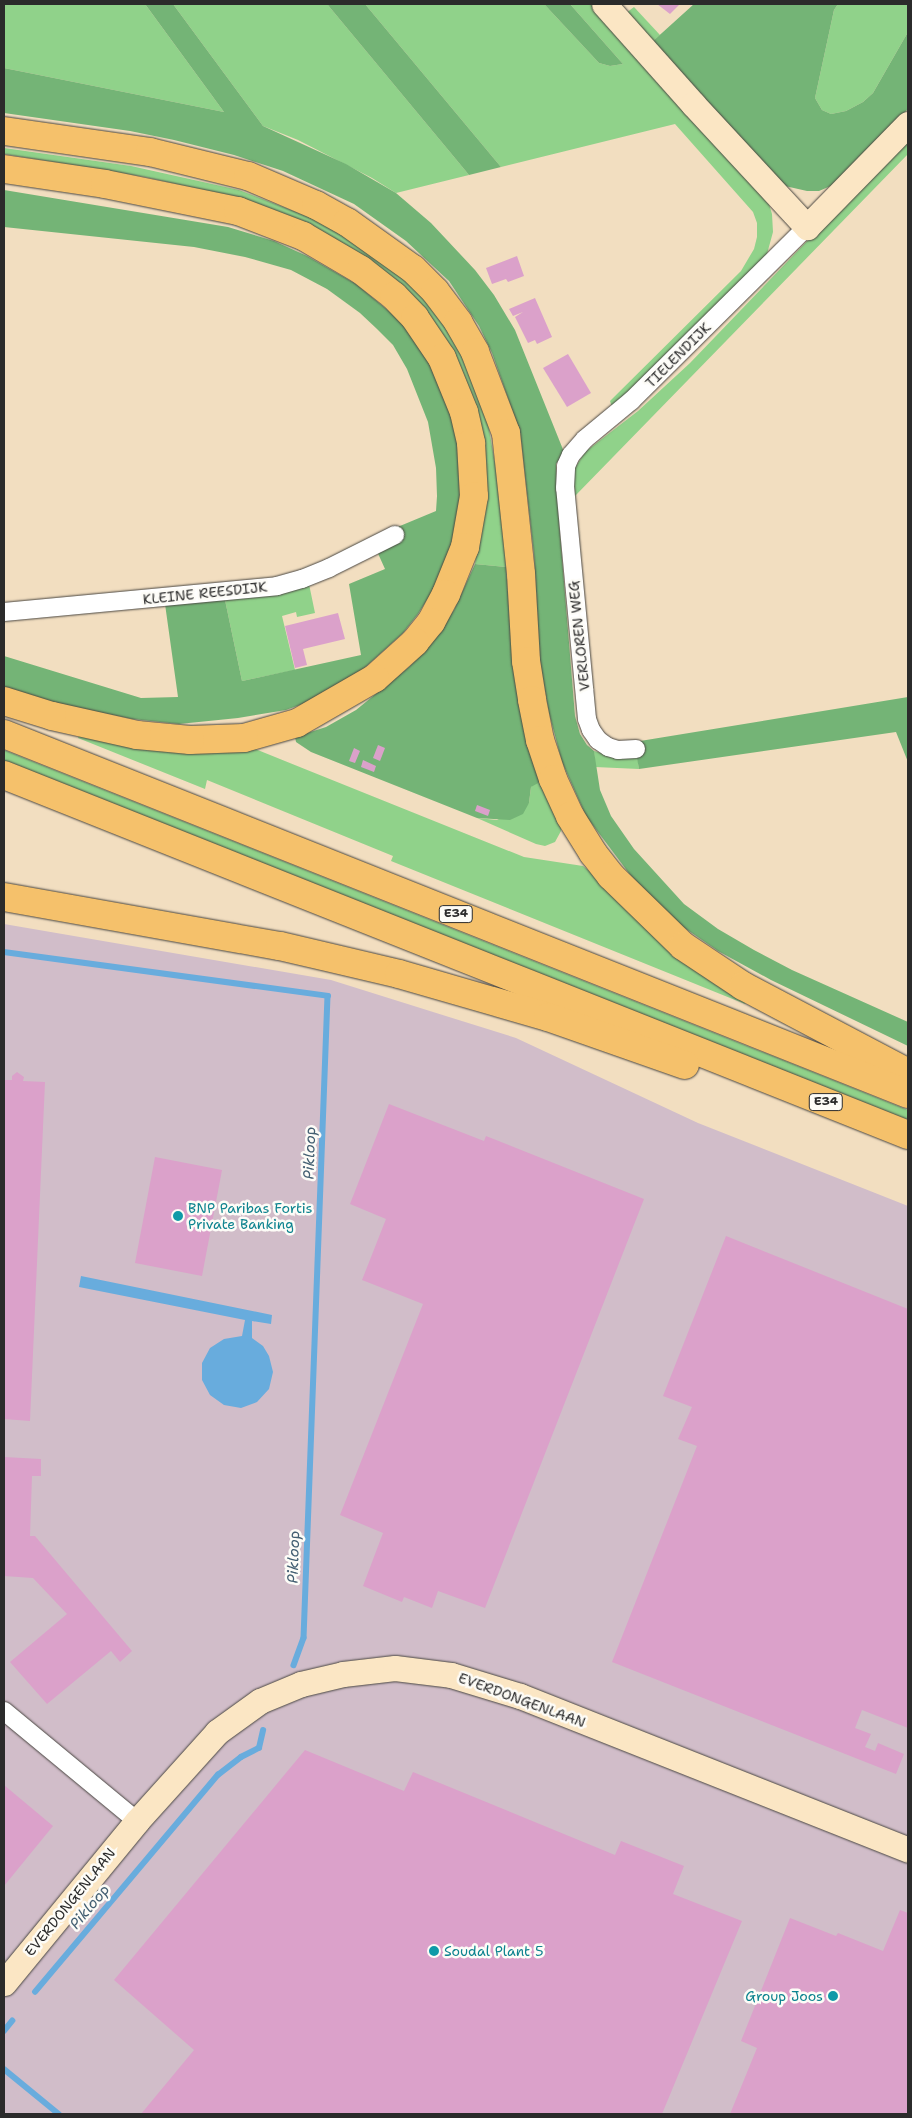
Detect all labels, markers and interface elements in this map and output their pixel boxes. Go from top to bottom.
street label: TIELENDIJK [642,319,714,391]
street label: KLEINE REESDIJK [142,578,268,608]
street label: VERLOREN WEG [565,580,593,692]
road number: E34 [438,904,474,924]
road number: E34 [808,1092,844,1112]
water label: Pikloop [300,1126,320,1180]
place label: BNP Paribas Fortis Private Banking [188,1200,312,1232]
marker: BNP Paribas Fortis Private Banking [172,1210,184,1222]
water label: Pikloop [284,1530,304,1584]
street label: EVERDONGENLAAN [456,1669,588,1731]
street label: EVERDONGENLAAN [21,1845,119,1959]
water label: Pikloop [66,1881,114,1933]
place label: Soudal Plant 5 [444,1943,544,1959]
marker: Soudal Plant 5 [428,1945,440,1957]
place label: Group Joos [745,1988,823,2004]
marker: Group Joos [827,1990,839,2002]

